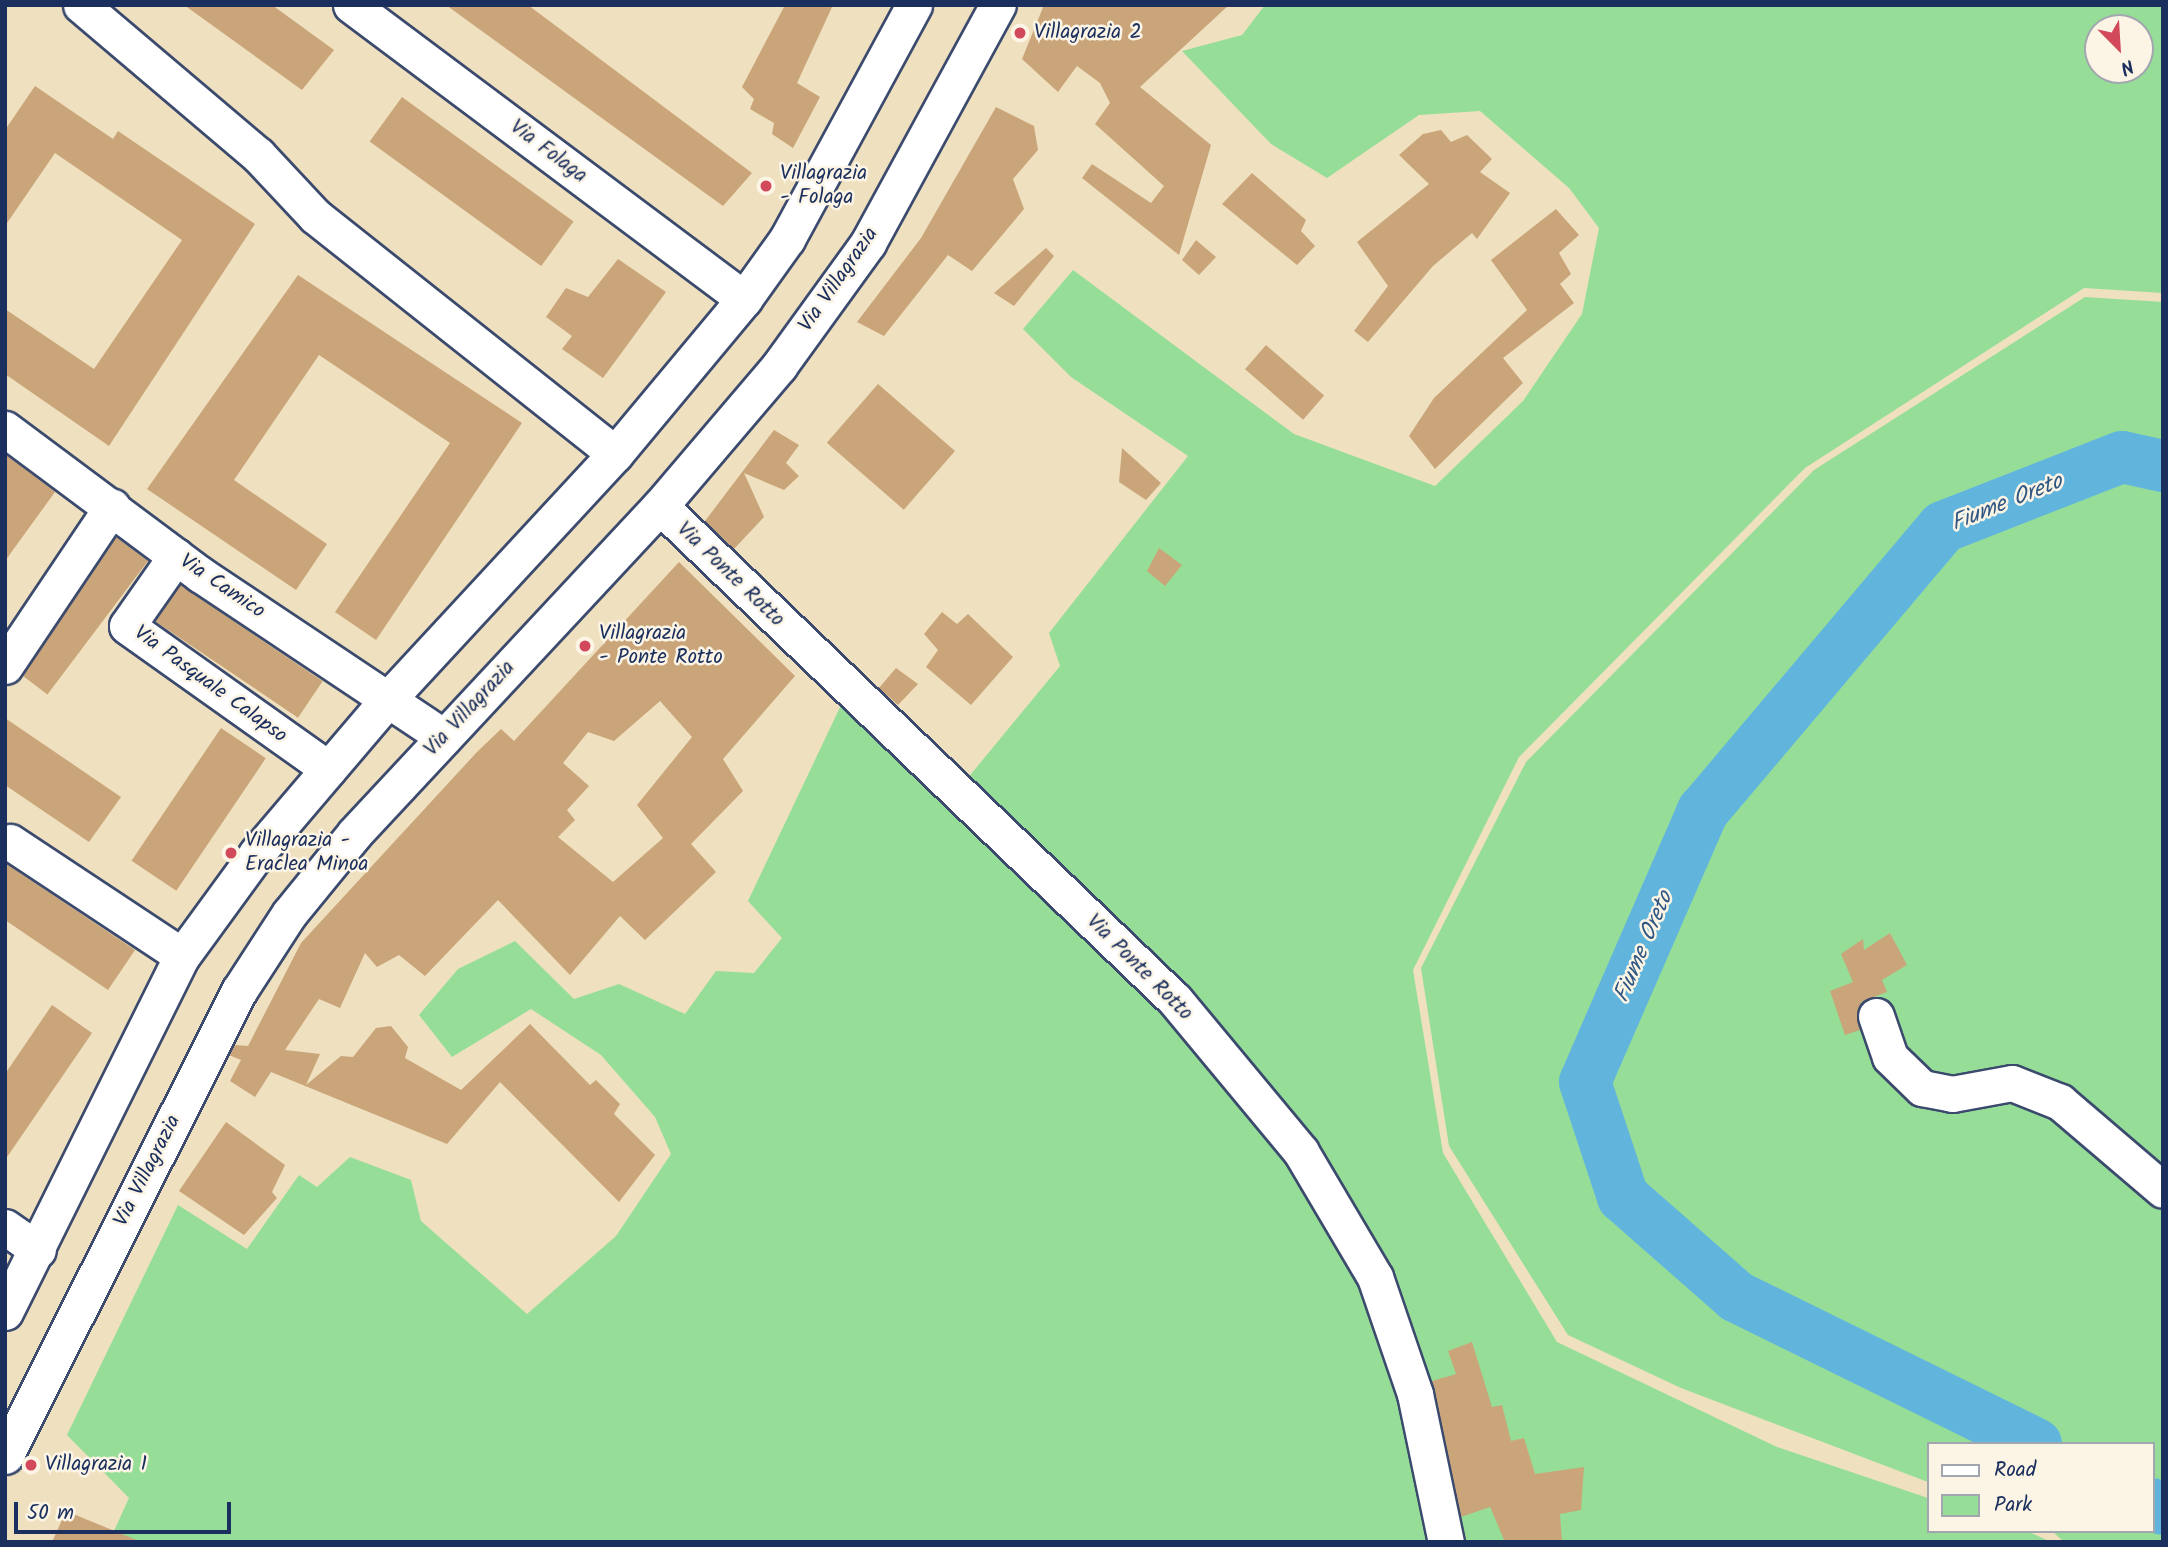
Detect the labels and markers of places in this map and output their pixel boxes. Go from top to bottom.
place label: Villagrazia 2 [1034,20,1142,46]
marker: Villagrazia 2 [1012,25,1028,41]
place label: Villagrazia - Folaga [780,161,867,211]
marker: Villagrazia - Folaga [758,178,774,194]
place label: Villagrazia - Ponte Rotto [599,621,723,671]
marker: Villagrazia - Ponte Rotto [577,638,593,654]
place label: Villagrazia - Eraclea Minoa [245,828,368,878]
marker: Villagrazia - Eraclea Minoa [223,845,239,861]
place label: Villagrazia 1 [45,1452,147,1478]
marker: Villagrazia 1 [23,1457,39,1473]

